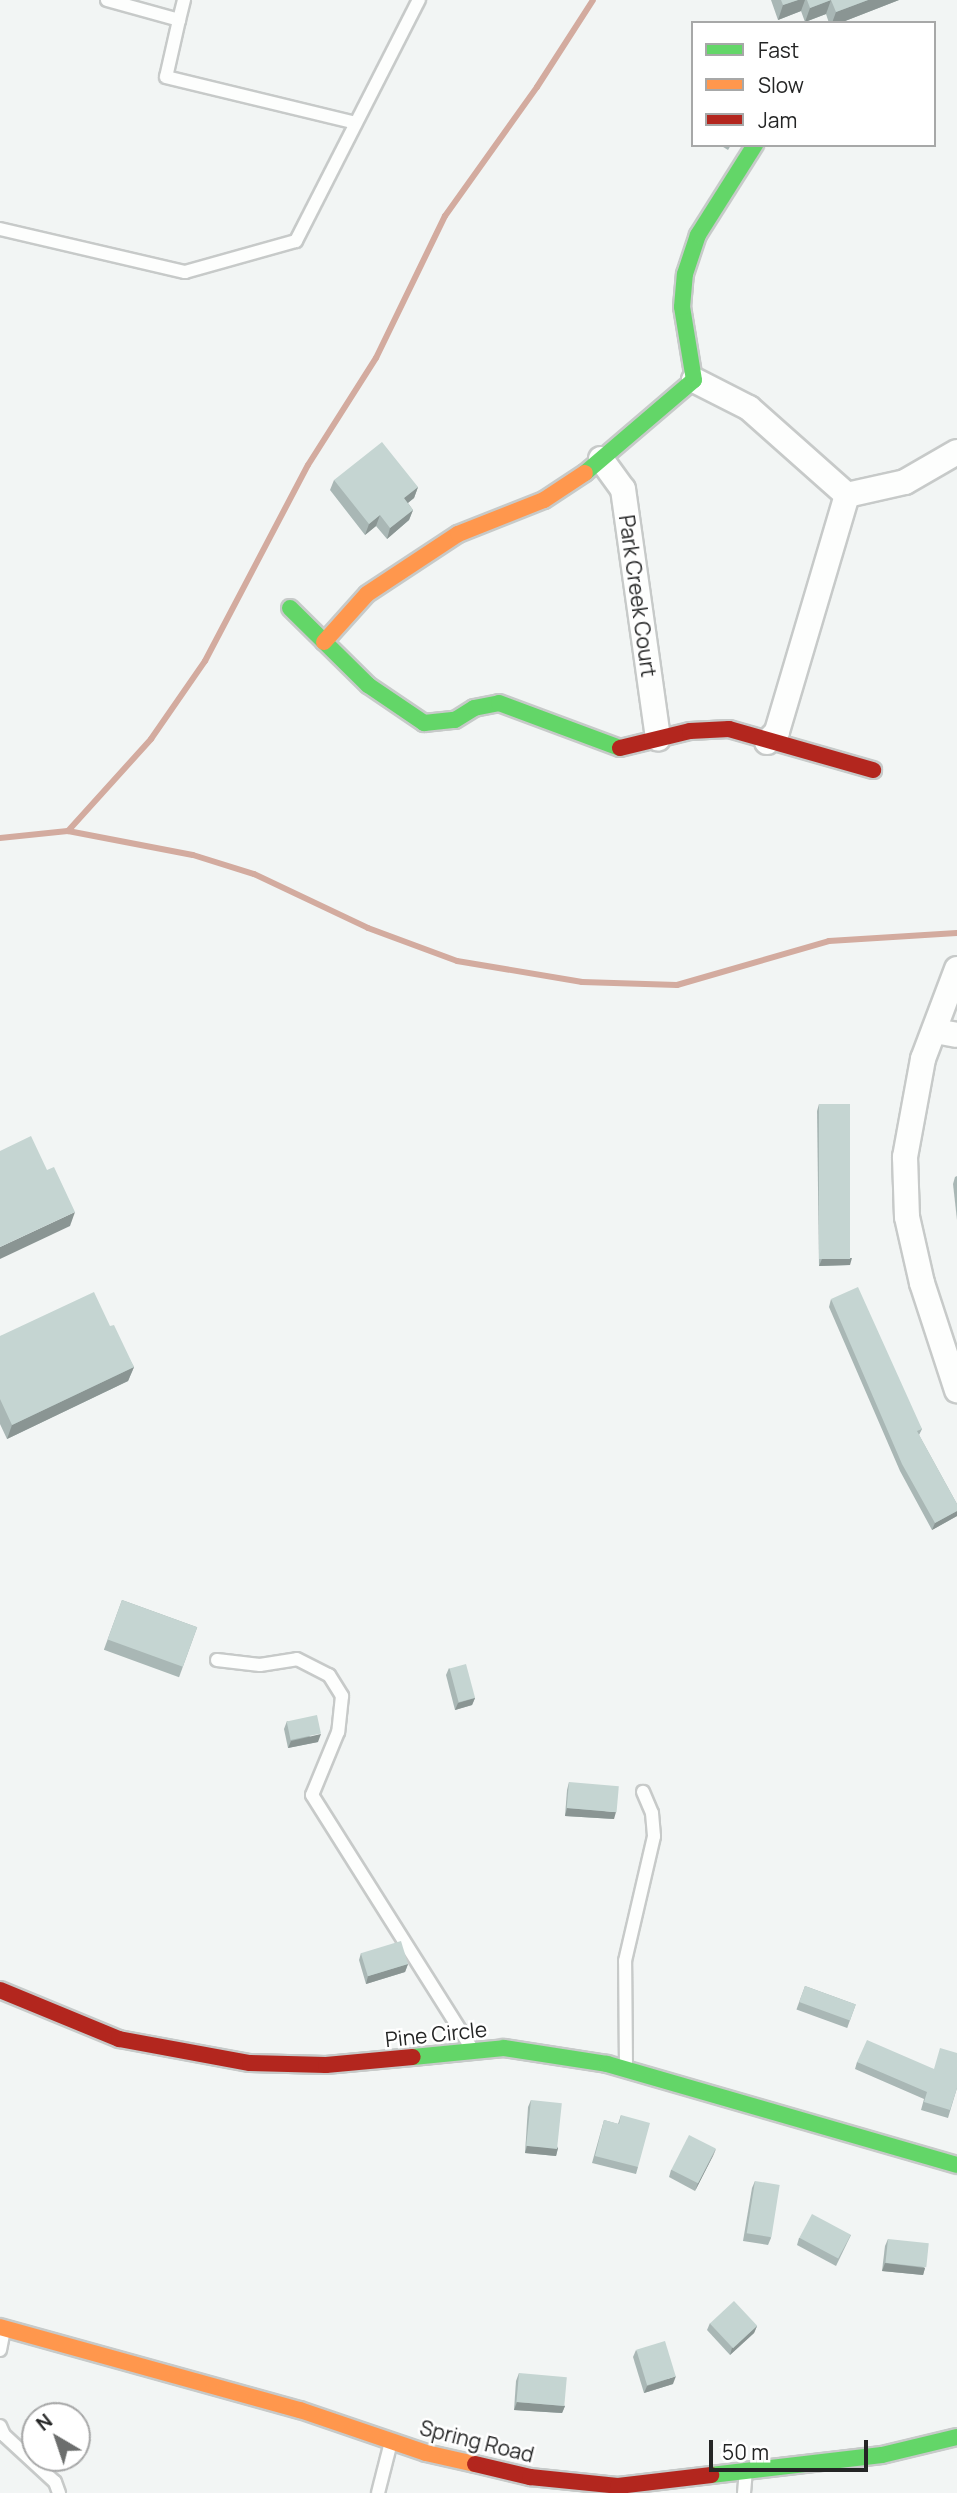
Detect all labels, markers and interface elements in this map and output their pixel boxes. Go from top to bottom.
legend [691,21,936,147]
text: Fast [758,36,799,64]
text: Slow [758,71,804,99]
text: Jam [758,106,797,134]
street label: Park Creek Court [614,513,662,679]
street label: Pine Circle [384,2016,488,2052]
north arrow [21,2402,91,2472]
text: N [31,2408,58,2437]
street label: Spring Road [417,2415,537,2467]
scale bar [712,2426,871,2470]
text: 50 m [722,2438,769,2466]

